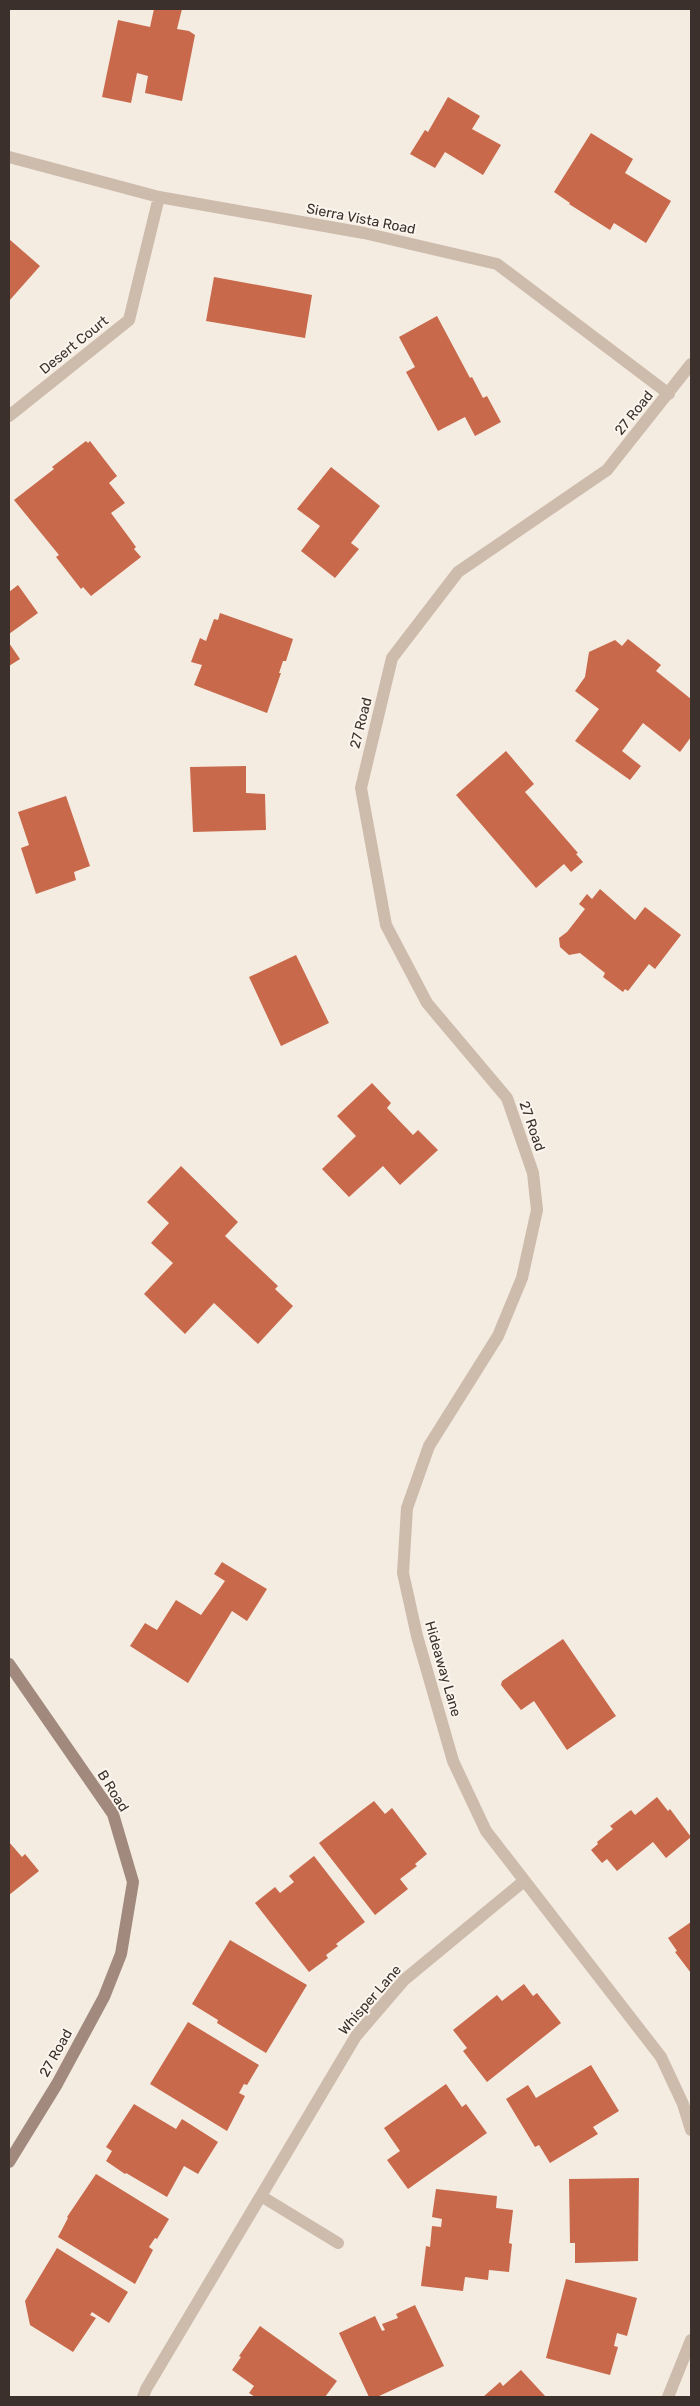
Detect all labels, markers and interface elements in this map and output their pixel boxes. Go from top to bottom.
street label: Sierra Vista Road [305,200,417,238]
street label: Desert Court [36,312,112,378]
street label: 27 Road [611,387,657,439]
street label: 27 Road [346,696,376,750]
street label: 27 Road [515,1099,549,1153]
street label: Hideaway Lane [421,1619,465,1719]
street label: B Road [94,1767,132,1815]
street label: Whisper Lane [335,1962,405,2038]
street label: 27 Road [36,2026,76,2080]

